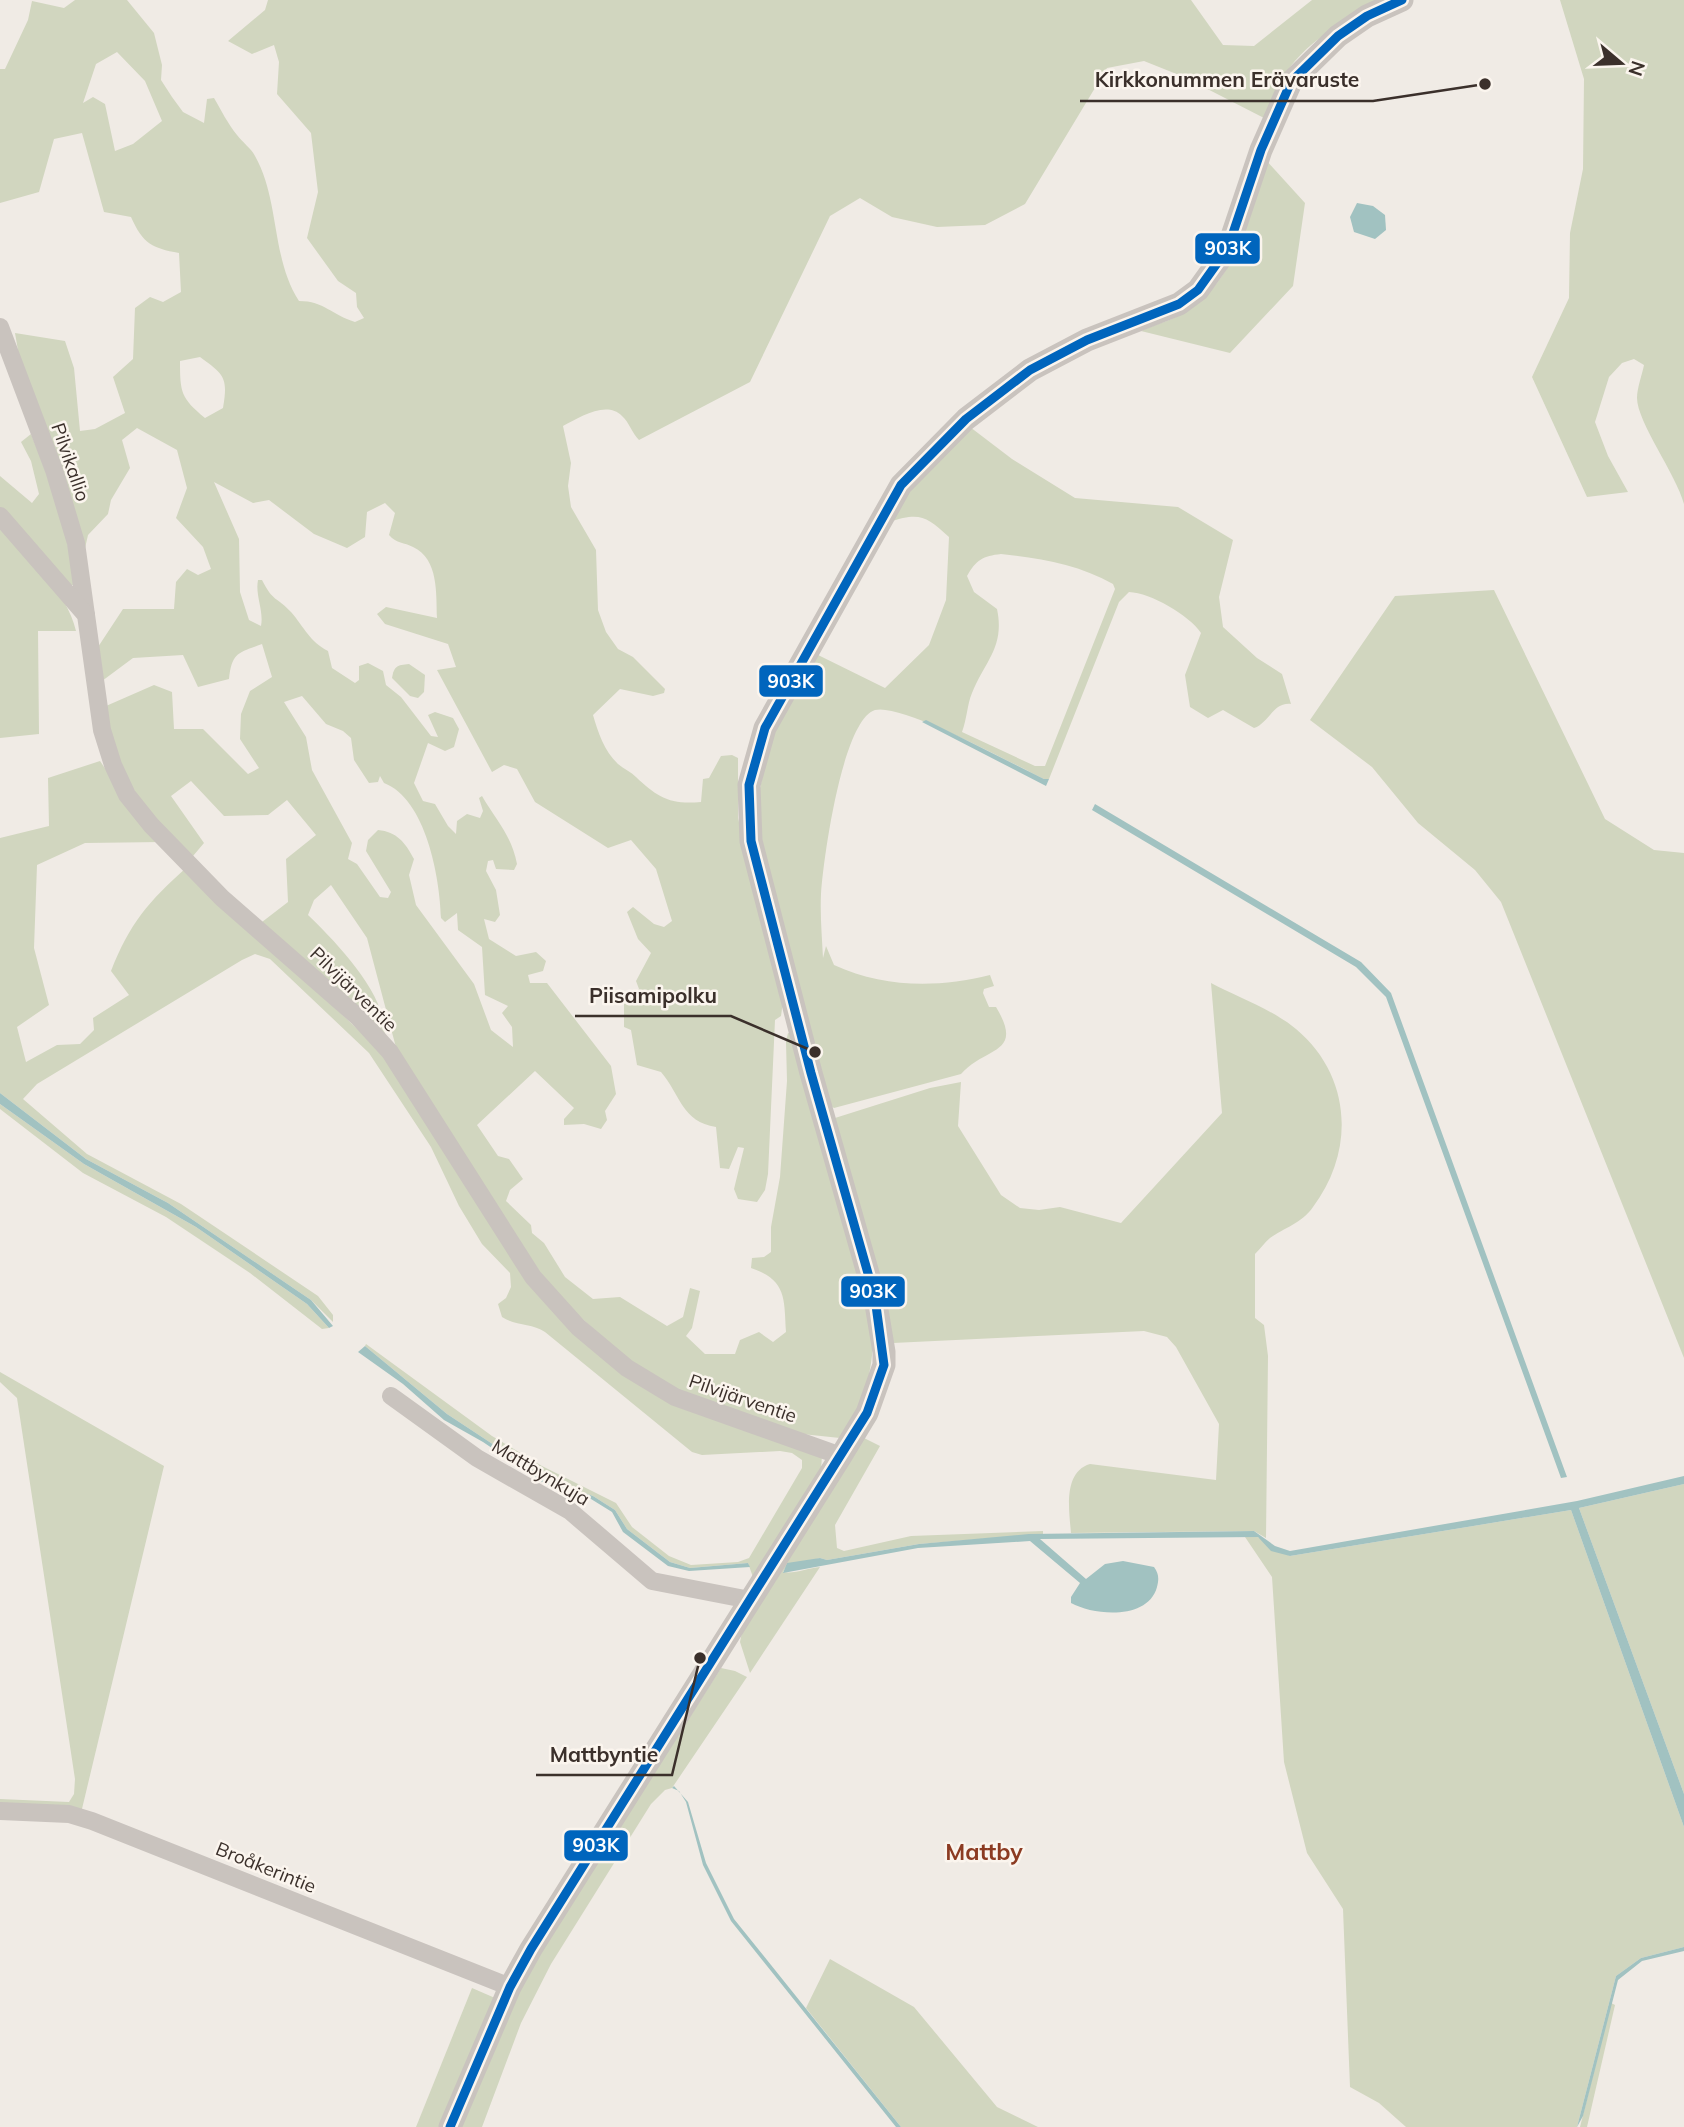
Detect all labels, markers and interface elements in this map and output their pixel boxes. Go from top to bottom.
north arrow [1586,28,1656,98]
text: N [1623,58,1651,79]
callout: Kirkkonummen Erävaruste [1080,59,1373,101]
text: Kirkkonummen Erävaruste [1095,66,1359,92]
line badge: 903K [1194,232,1261,265]
text: 903K [1205,236,1253,260]
street label: Pilvikallio [46,420,96,504]
line badge: 903K [758,664,824,698]
text: 903K [768,669,816,693]
street label: Pilvijärventie [305,941,403,1037]
callout: Piisamipolku [575,974,731,1016]
text: Piisamipolku [589,982,717,1008]
line badge: 903K [840,1275,906,1308]
text: 903K [850,1279,898,1303]
street label: Pilvijärventie [686,1368,800,1428]
street label: Mattbynkuja [488,1433,594,1511]
callout: Mattbyntie [536,1733,672,1775]
text: Mattbyntie [550,1741,658,1767]
line badge: 903K [563,1829,629,1862]
text: 903K [573,1833,621,1857]
street label: Broåkerintie [212,1836,320,1898]
district label: Mattby [945,1837,1023,1866]

